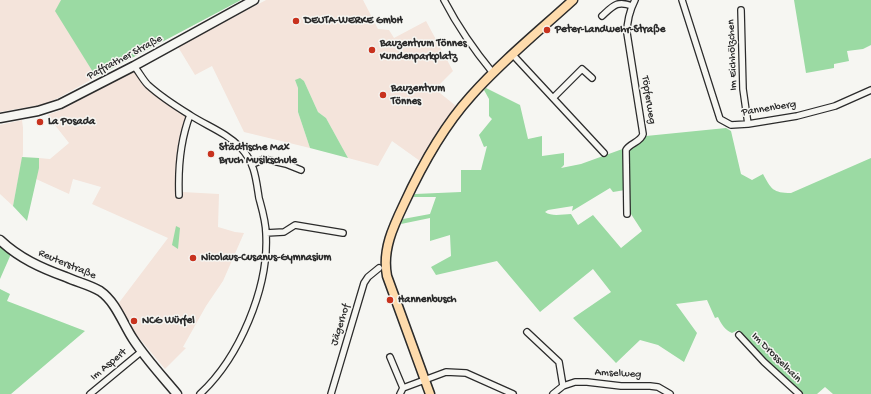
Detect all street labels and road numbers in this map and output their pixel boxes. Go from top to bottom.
street label: Im Eichhölzchen [725,19,741,91]
street label: Paffrather Straße [85,33,165,83]
street label: Töpferweg [638,75,658,125]
street label: Pannenberg [741,98,797,120]
street label: Reuterstraße [36,247,98,283]
street label: Jägerhof [328,303,354,347]
street label: Im Drosselhain [748,330,804,386]
street label: Im Aspert [88,346,130,384]
street label: Amselweg [594,366,642,382]

